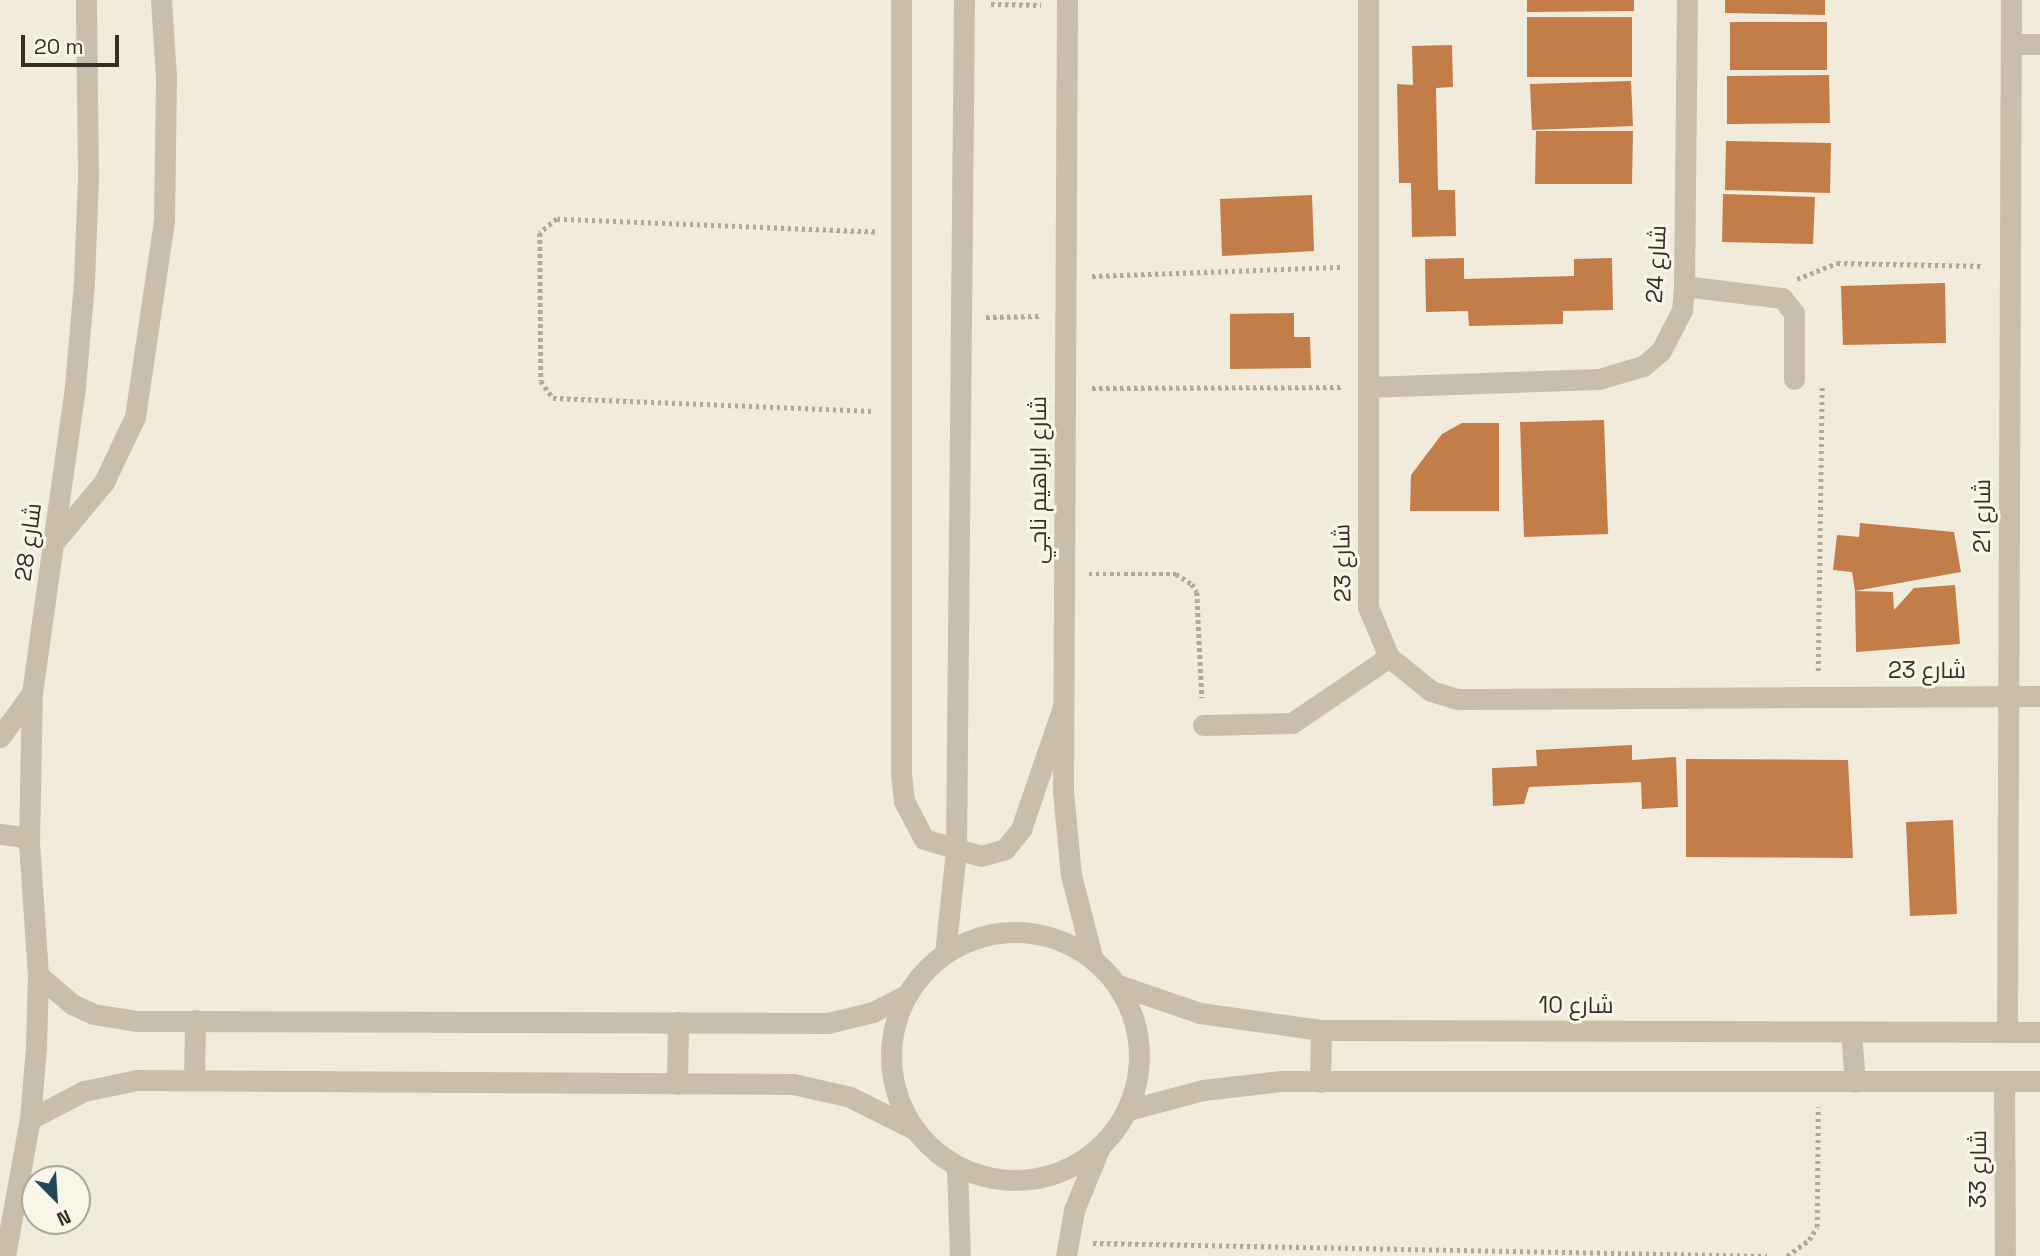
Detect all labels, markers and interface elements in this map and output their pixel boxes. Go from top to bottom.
scale bar [24,21,122,65]
text: 20 m [34,33,84,60]
street label: شارع 24 [1640,224,1672,304]
street label: شارع ابراهيم ناجي [1024,396,1052,564]
street label: شارع 21 [1968,479,1996,553]
street label: شارع 28 [9,501,47,583]
street label: شارع 23 [1328,524,1356,602]
street label: شارع 23 [1888,656,1966,684]
street label: شارع 10 [1539,991,1613,1019]
street label: شارع 33 [1964,1130,1992,1208]
north arrow [21,1165,91,1235]
text: N [53,1204,75,1232]

